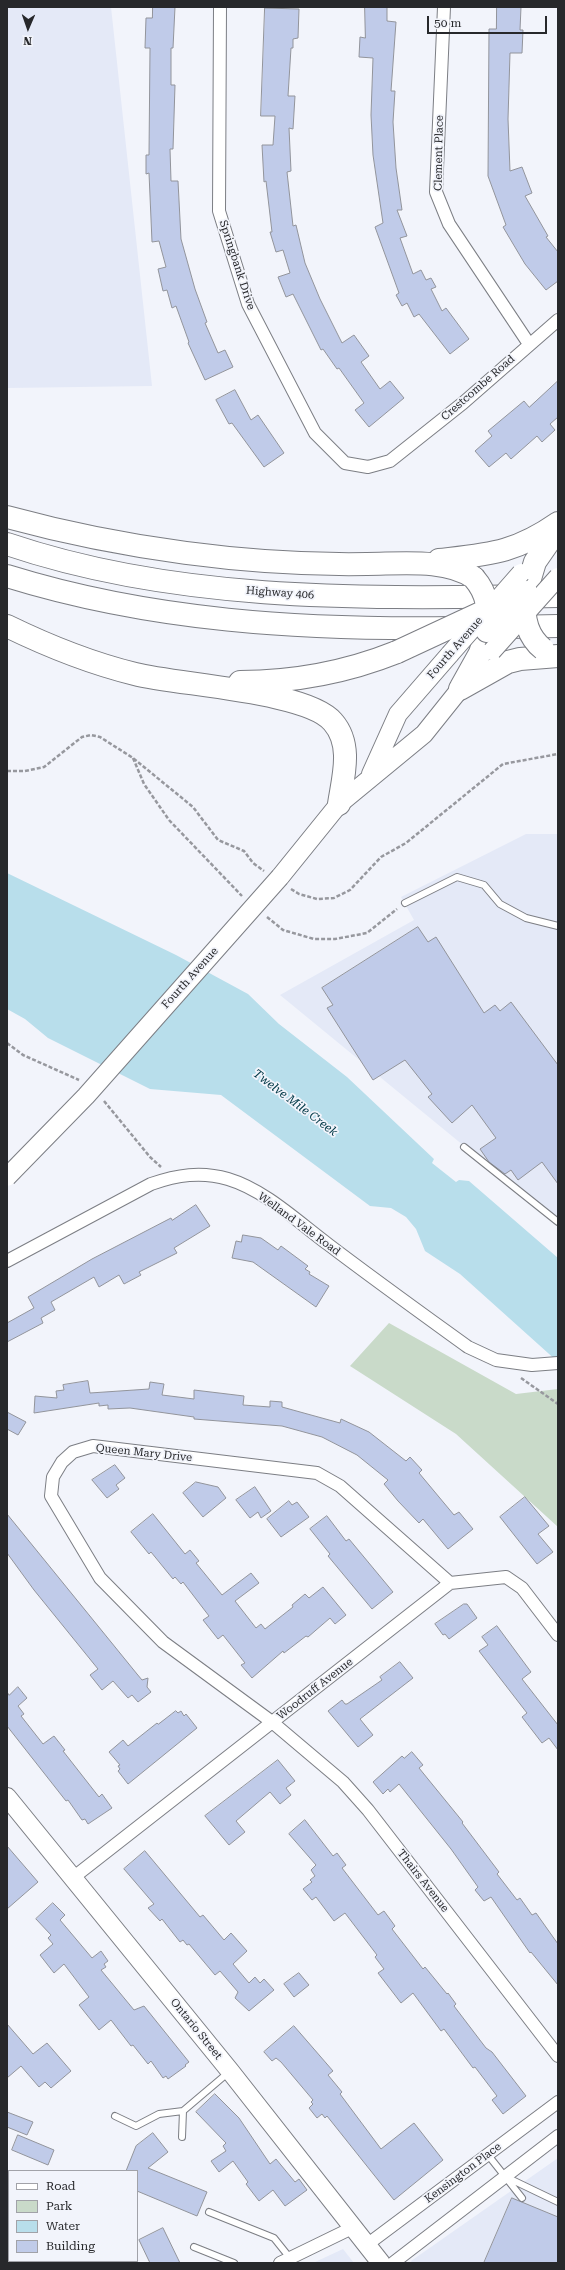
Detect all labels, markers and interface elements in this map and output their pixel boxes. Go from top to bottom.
north arrow [8,8,48,48]
scale bar [429,8,549,34]
text: 50 m [434,16,461,30]
text: N [23,34,32,47]
street label: Clement Place [432,115,446,191]
street label: Springbank Drive [216,218,258,312]
street label: Crestcombe Road [438,352,518,424]
street label: Highway 406 [245,584,315,602]
street label: Fourth Avenue [424,614,486,682]
street label: Fourth Avenue [159,945,221,1011]
water label: Twelve Mile Creek [250,1067,340,1139]
street label: Welland Vale Road [255,1190,343,1258]
street label: Queen Mary Drive [95,1441,193,1465]
street label: Woodruff Avenue [274,1655,356,1723]
street label: Thairs Avenue [394,1847,452,1915]
street label: Ontario Street [167,1996,225,2062]
street label: Kensington Place [422,2140,504,2206]
legend [8,2170,138,2262]
text: Road [46,2179,75,2193]
text: Park [46,2199,72,2213]
text: Water [46,2219,80,2233]
text: Building [46,2239,95,2253]

